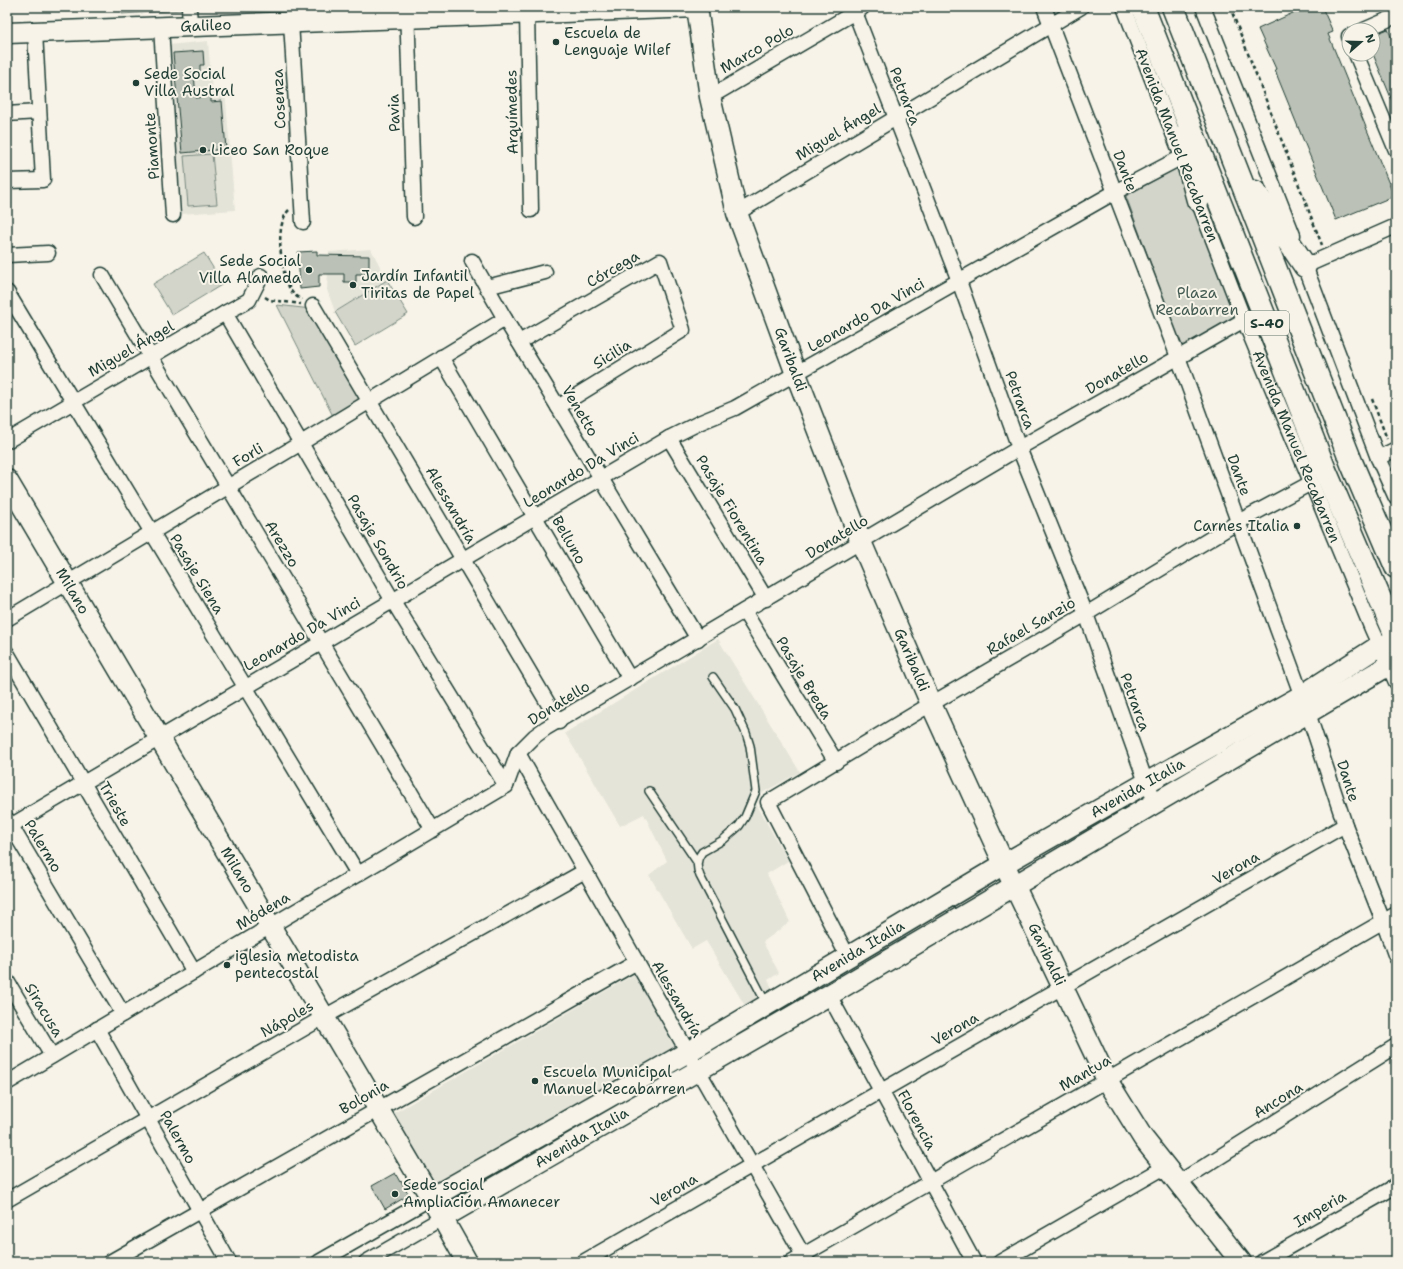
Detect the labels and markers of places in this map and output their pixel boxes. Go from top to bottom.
place label: Escuela de Lenguaje Wilef [564,23,671,60]
marker: Escuela de Lenguaje Wilef [551,37,561,47]
place label: Sede Social Villa Austral [144,64,235,101]
marker: Sede Social Villa Austral [131,78,141,88]
place label: Liceo San Roque [211,140,329,160]
marker: Liceo San Roque [198,145,208,155]
place label: Sede Social Villa Alameda [199,251,302,288]
marker: Sede Social Villa Alameda [304,265,314,275]
place label: Jardín Infantil Tiritas de Papel [361,266,475,303]
marker: Jardín Infantil Tiritas de Papel [348,280,358,290]
place label: Carnes Italia [1193,516,1290,536]
marker: Carnes Italia [1292,521,1302,531]
place label: iglesia metodista pentecostal [235,946,359,983]
marker: iglesia metodista pentecostal [222,960,232,970]
place label: Escuela Municipal Manuel Recabarren [543,1062,686,1099]
marker: Escuela Municipal Manuel Recabarren [530,1076,540,1086]
place label: Sede social Ampliación Amanecer [403,1175,560,1212]
marker: Sede social Ampliación Amanecer [390,1189,400,1199]

